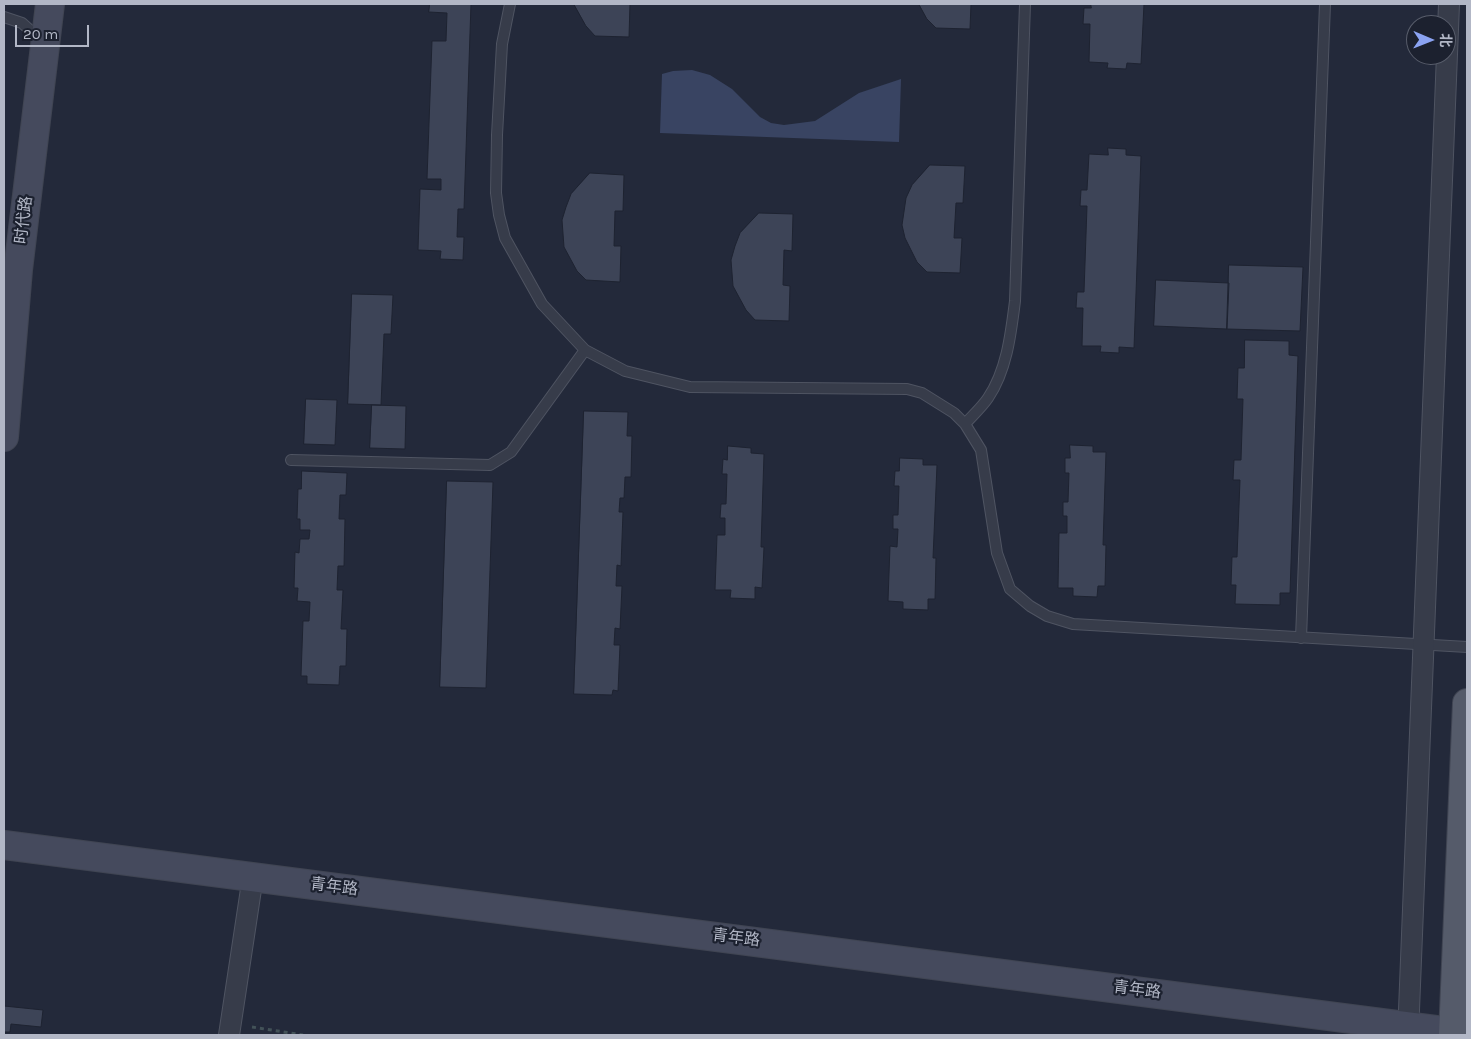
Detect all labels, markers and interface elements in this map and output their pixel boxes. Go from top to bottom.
scale bar [18,15,91,47]
north arrow [1406,15,1456,65]
text: 20 m [23,25,58,43]
text: 北 [1437,33,1454,47]
street label: 时代路 [12,195,36,245]
street label: 青年路 [309,875,359,899]
street label: 青年路 [711,926,761,950]
street label: 青年路 [1112,978,1162,1002]

